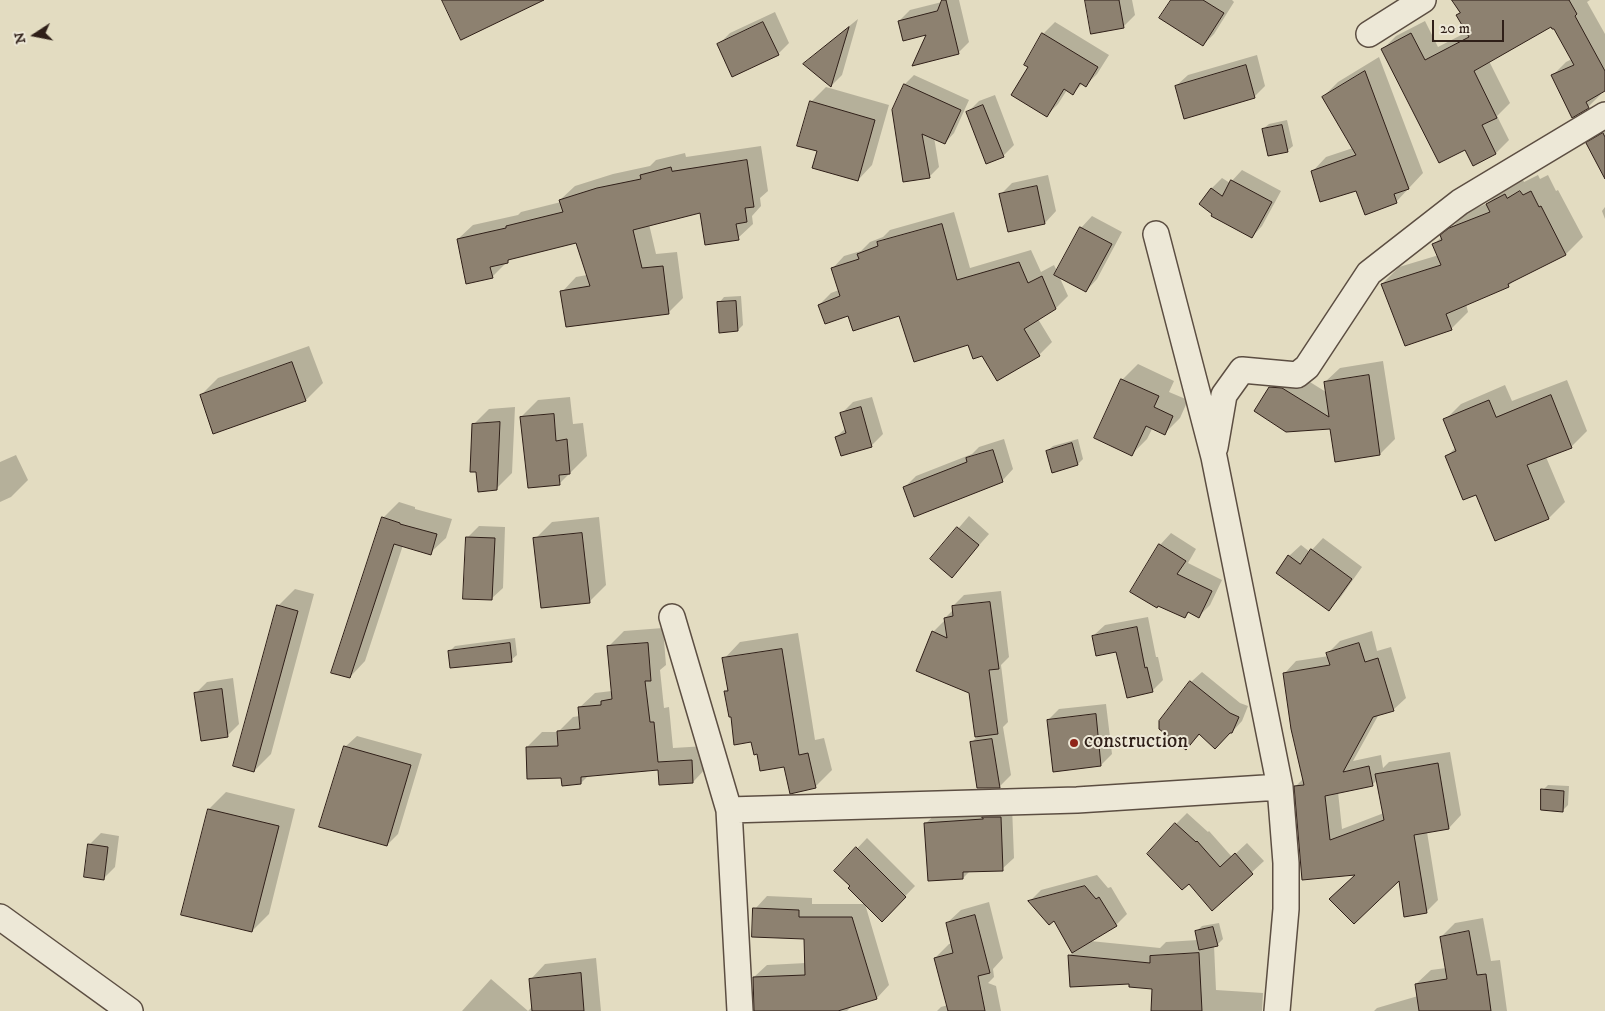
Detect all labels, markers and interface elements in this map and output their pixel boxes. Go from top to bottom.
north arrow [10,10,60,60]
scale bar [1435,10,1508,42]
text: 20 m [1440,19,1470,38]
text: N [10,31,30,45]
place label: construction [1084,730,1188,756]
marker: construction [1068,737,1080,749]

